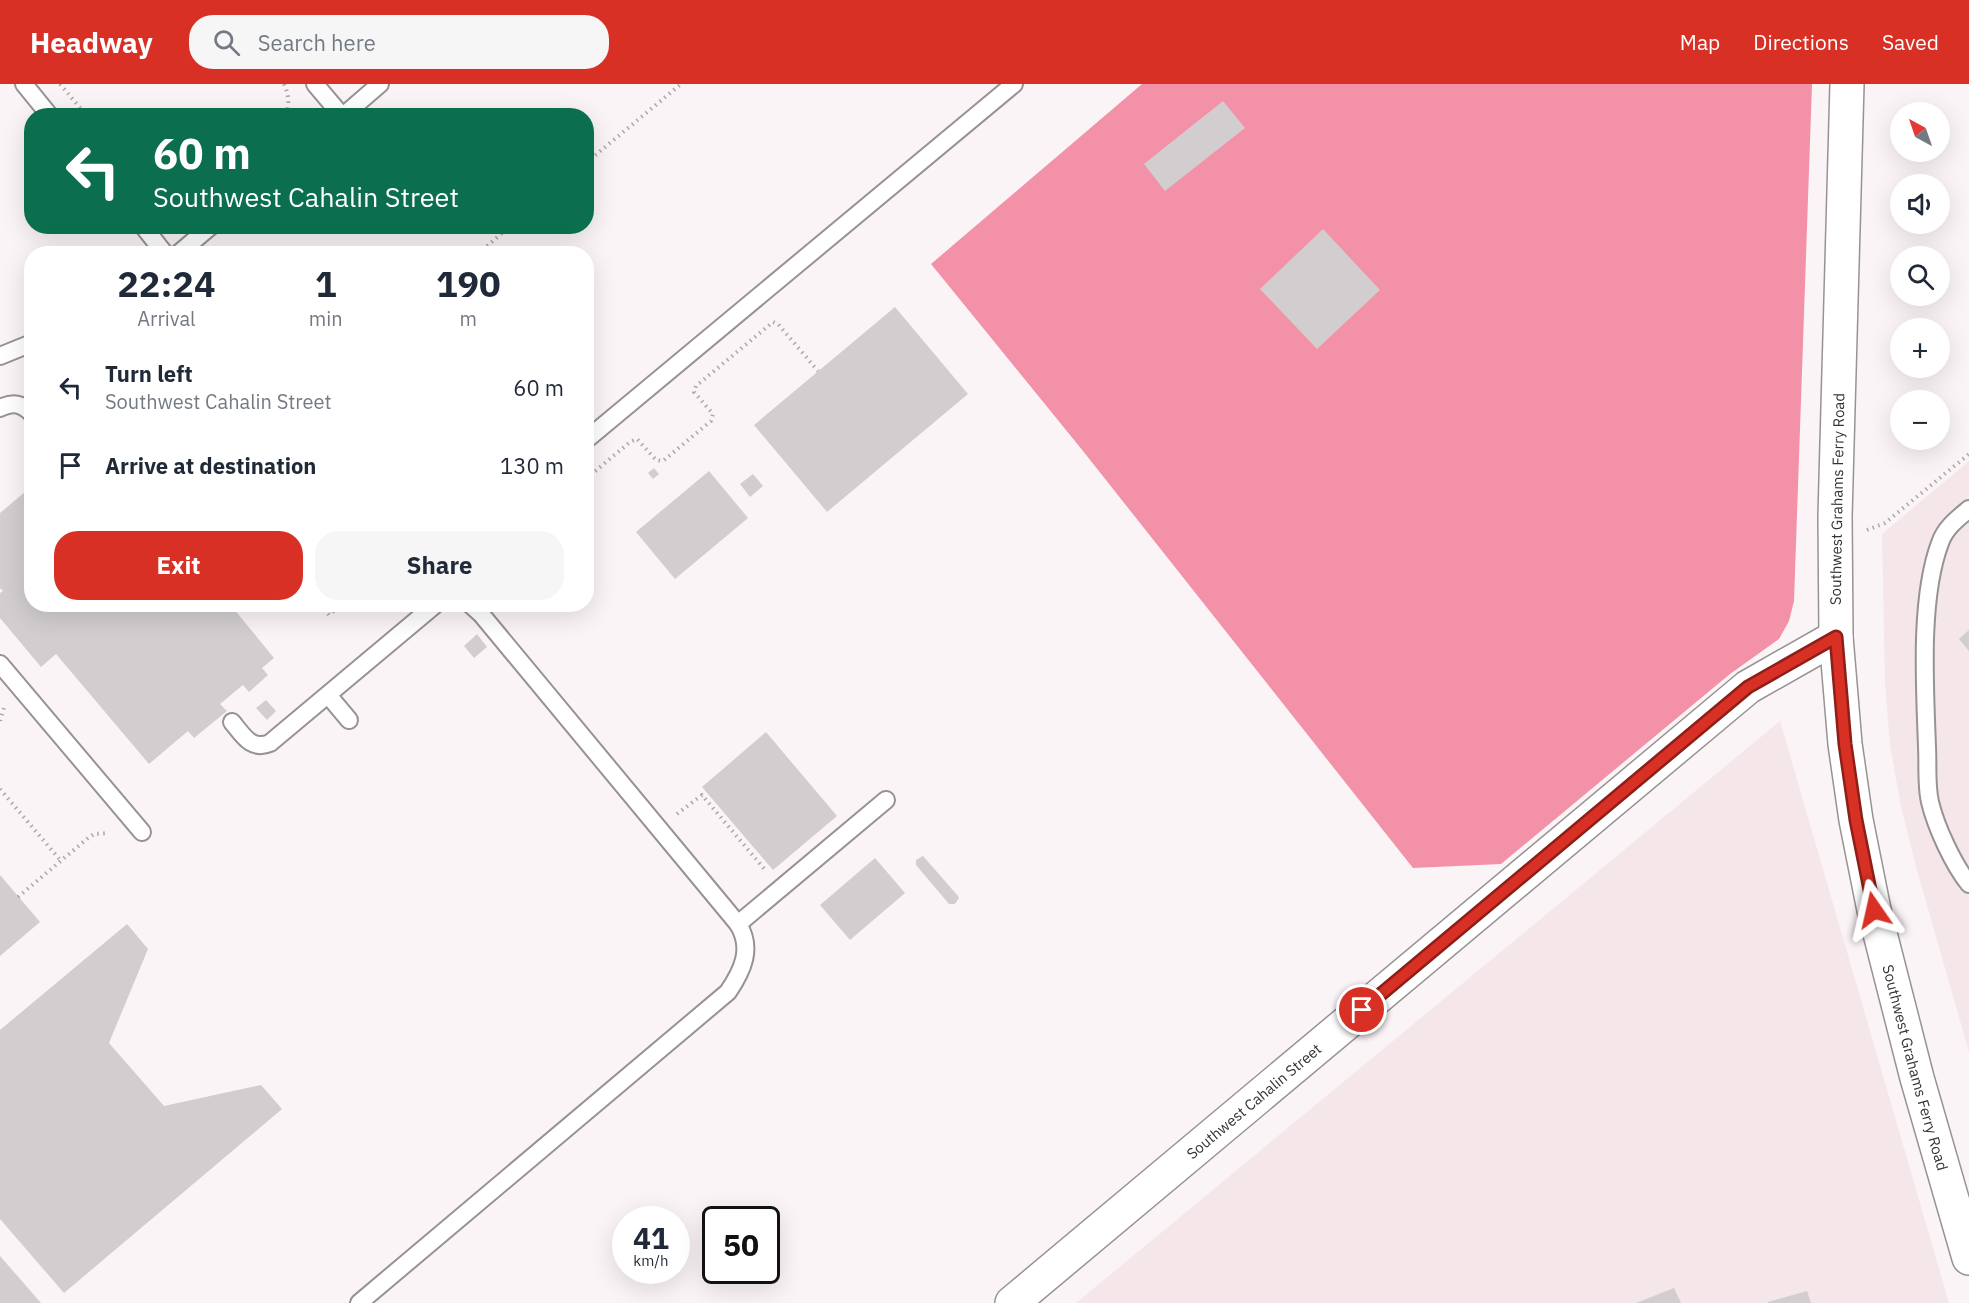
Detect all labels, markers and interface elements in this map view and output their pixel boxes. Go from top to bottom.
search box [189,15,609,69]
text: Headway [30,24,153,61]
icon: search [210,26,243,59]
text: Search here [258,28,376,57]
text: Map [1680,28,1720,56]
text: Directions [1753,28,1849,56]
text: Saved [1882,28,1939,56]
north arrow [1890,102,1950,162]
map controls [1890,102,1950,450]
text: 60 m [153,126,251,181]
icon: left [54,132,132,210]
button: sound [1890,174,1950,234]
text: Southwest Cahalin Street [153,179,459,214]
button: search [1890,246,1950,306]
text: 22:24 [117,260,216,307]
text: 1 [315,260,337,307]
text: 190 [436,260,501,307]
text: Arrival [137,305,196,332]
text: min [309,305,343,332]
text: m [460,305,477,332]
button: + [1890,318,1950,378]
text: Turn left [105,359,193,388]
icon: left [54,371,87,404]
text: 60 m [513,373,564,402]
text: Southwest Cahalin Street [105,388,332,415]
button: − [1890,390,1950,450]
street label: Southwest Grahams Ferry Road [1826,393,1848,605]
icon: arrive [54,449,87,482]
text: Arrive at destination [105,451,316,480]
text: 130 m [500,451,564,480]
button: Exit [54,531,303,600]
button: Share [315,531,564,600]
position arrow [1842,878,1906,942]
street label: Southwest Grahams Ferry Road [1879,962,1953,1173]
pin [1336,984,1387,1035]
icon: arrive [1345,993,1378,1026]
street label: Southwest Cahalin Street [1182,1039,1325,1163]
speed limit sign: 50 [702,1206,780,1284]
text: 41 [633,1218,669,1257]
text: km/h [633,1251,669,1270]

